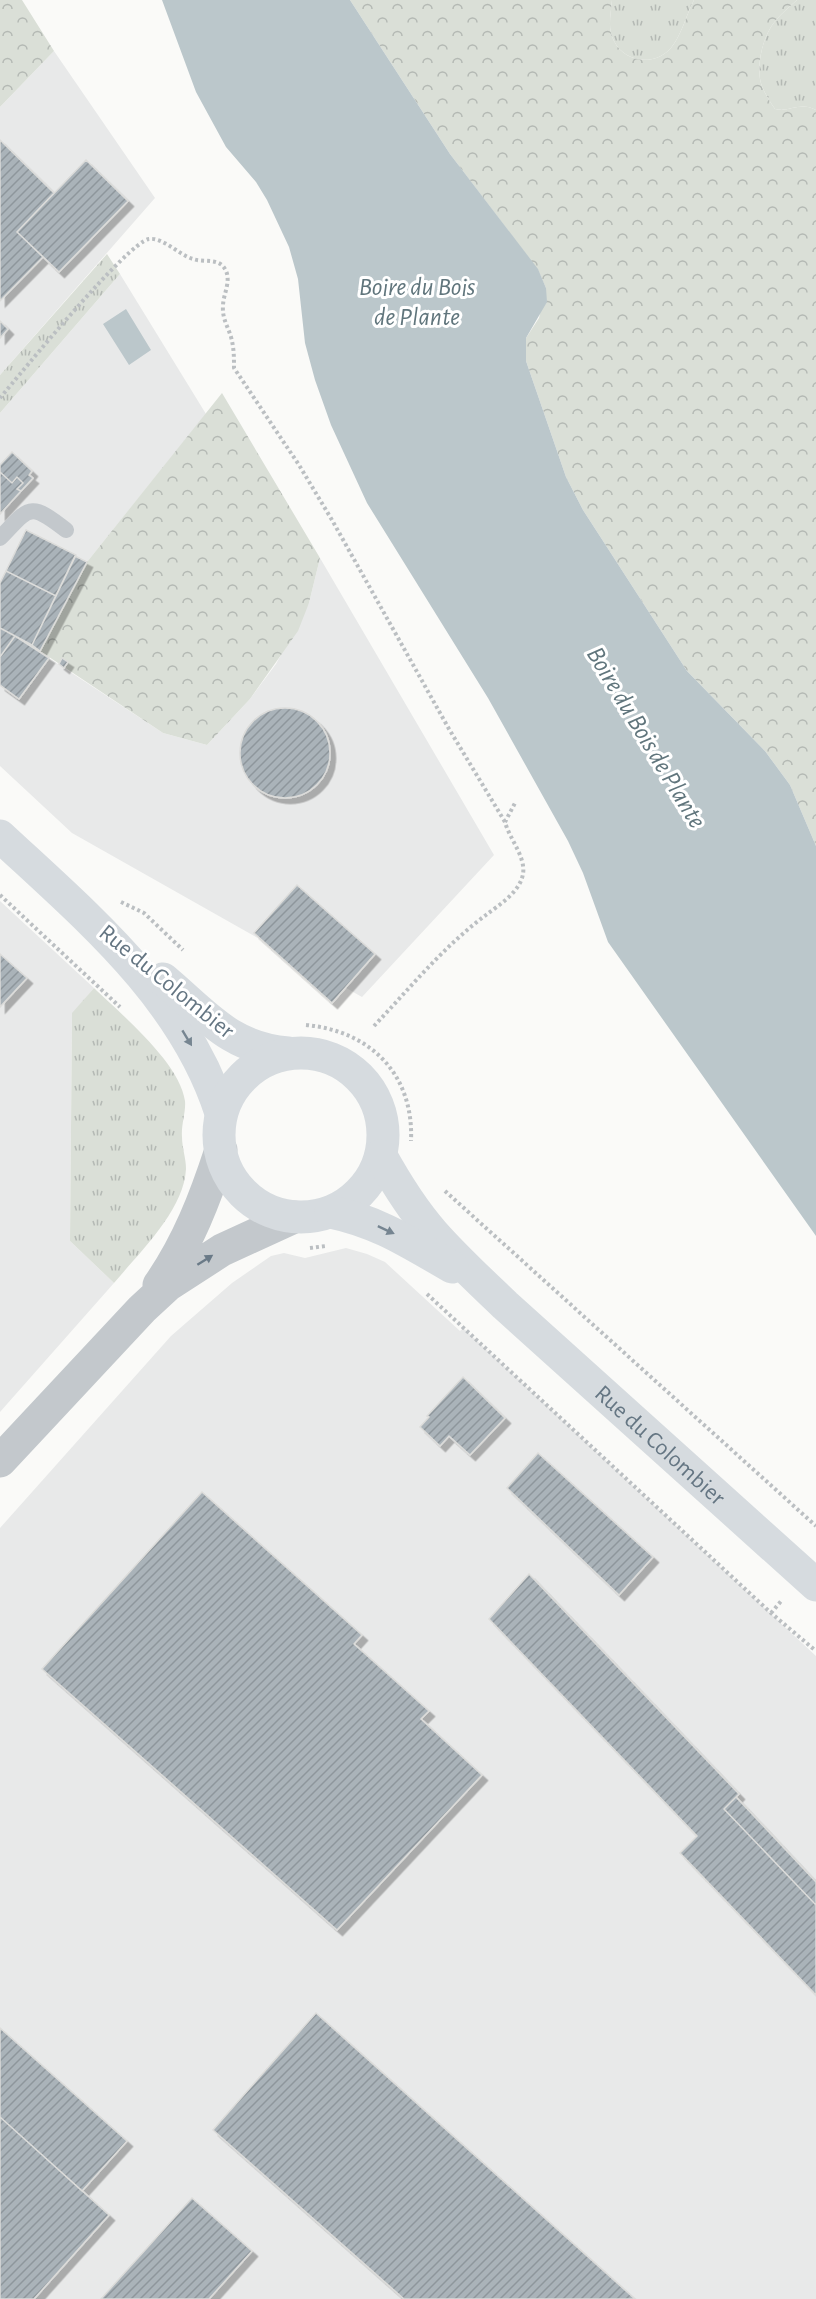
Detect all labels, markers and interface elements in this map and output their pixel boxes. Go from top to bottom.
water label: Boire du Bois de Plante [359,274,475,330]
water label: Boire du Bois de Plante [582,642,711,833]
street label: Rue du Colombier [94,920,239,1044]
one-way arrow [181,1030,192,1046]
one-way arrow [378,1225,395,1234]
one-way arrow [197,1255,213,1266]
street label: Rue du Colombier [590,1381,730,1510]

